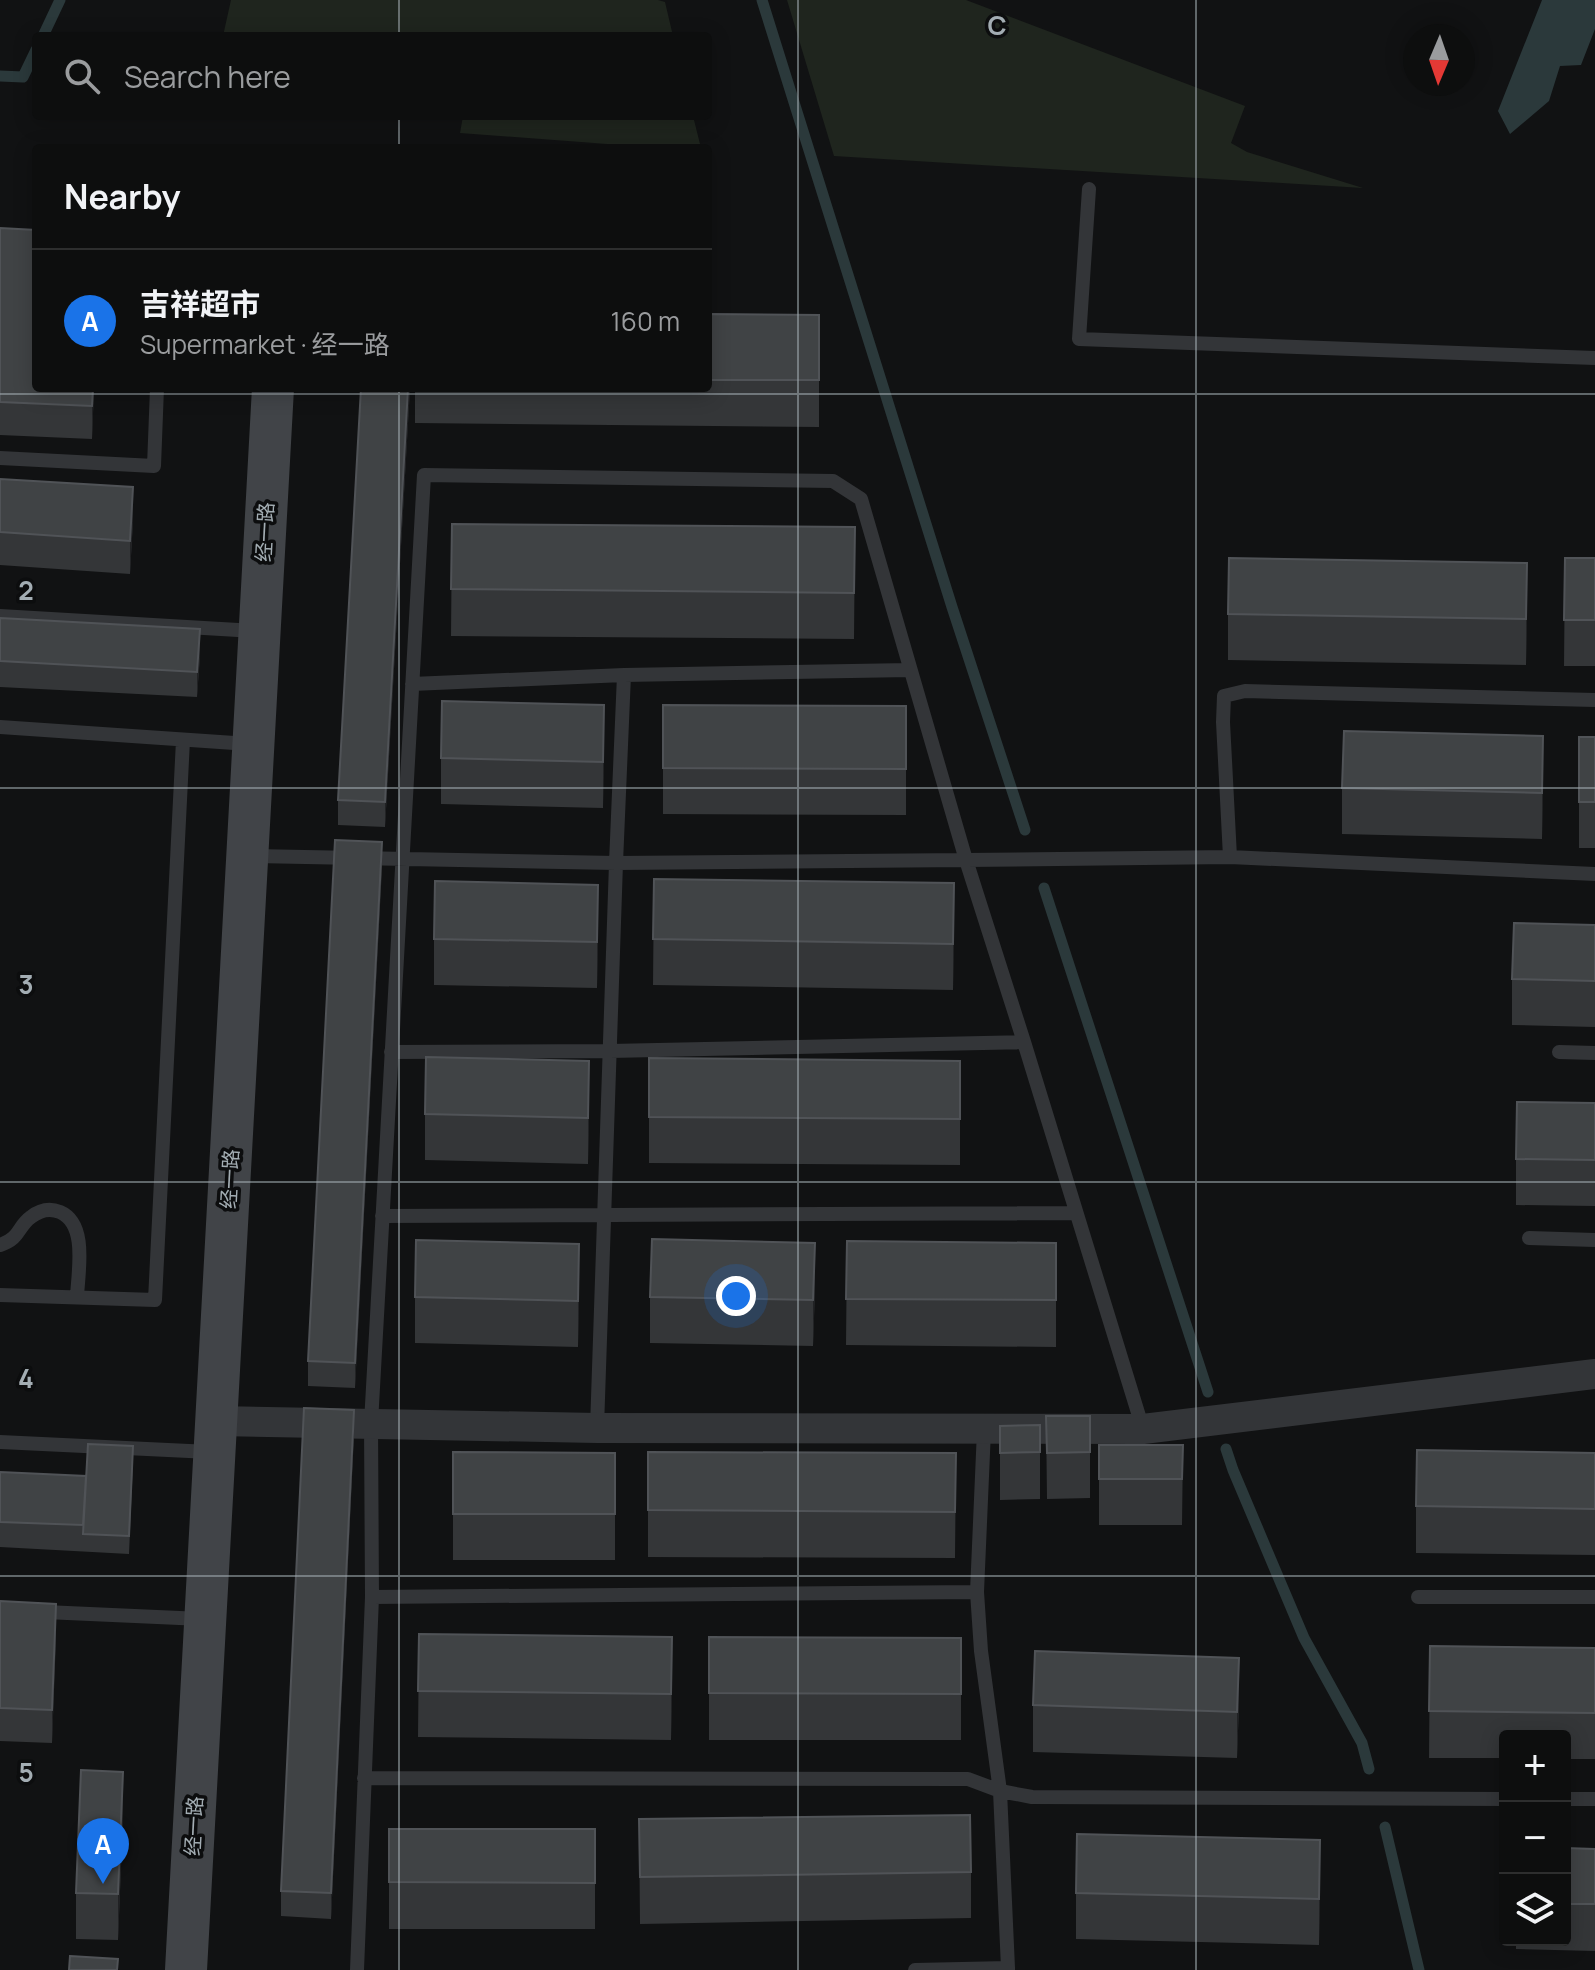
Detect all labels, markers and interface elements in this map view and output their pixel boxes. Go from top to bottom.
text: C [987,7,1007,43]
north arrow [1403,24,1475,96]
search box [32,32,712,120]
icon: search [60,54,104,98]
text: Search here [124,56,291,97]
text: Nearby [64,173,180,219]
text: 吉祥超市 [140,283,260,324]
text: A [81,303,99,339]
text: 160 m [611,303,680,339]
text: Supermarket · 经一路 [140,326,390,362]
street label: 经一路 [249,501,280,563]
text: 2 [18,572,34,608]
text: 3 [18,966,34,1002]
street label: 经一路 [214,1148,245,1210]
your location [716,1276,756,1316]
text: 4 [18,1360,34,1396]
map controls [1499,1730,1571,1946]
button: + [1499,1730,1571,1802]
text: 5 [18,1754,34,1790]
street label: 经一路 [178,1795,209,1857]
button: − [1499,1802,1571,1874]
pin: A [77,1818,129,1884]
button: layers [1499,1874,1571,1946]

